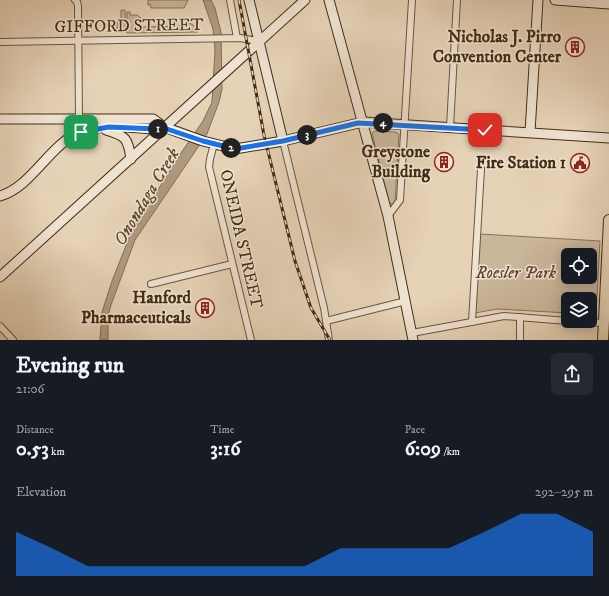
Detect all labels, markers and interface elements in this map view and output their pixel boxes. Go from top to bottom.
street label: GIFFORD STREET [54,14,204,38]
place label: Nicholas J. Pirro Convention Center [433,26,562,68]
building icon: Nicholas J. Pirro Convention Center [564,36,586,58]
pin: 4 [373,113,393,133]
pin [468,113,502,147]
pin [64,115,98,149]
text: 4 [380,116,386,130]
pin: 1 [148,119,168,139]
icon: check [474,119,496,141]
icon: arrive [70,121,92,143]
text: 1 [156,122,160,136]
pin: 3 [297,125,317,145]
text: 3 [305,128,309,142]
pin: 2 [221,138,241,158]
text: 2 [228,141,234,155]
place label: Greystone Building [361,141,431,183]
water label: Onondaga Creek [109,144,185,250]
building icon: Greystone Building [433,151,455,173]
place label: Fire Station 1 [476,152,566,174]
public building icon: Fire Station 1 [569,152,591,174]
street label: ONEIDA STREET [214,167,268,311]
map controls [561,248,597,328]
button: locate [561,248,597,284]
park label: Roesler Park [475,262,557,284]
place label: Hanford Pharmaceuticals [81,287,192,329]
button: layers [561,292,597,328]
building icon: Hanford Pharmaceuticals [194,297,216,319]
text: Evening run [16,352,124,379]
button: share [551,353,593,395]
text: 21:06 [16,381,44,397]
text: Distance [16,423,54,437]
text: Time [210,423,234,437]
text: Pace [405,423,425,437]
text: 0.53 [16,437,49,462]
text: 3:16 [210,437,241,462]
text: 6:09 [405,437,441,462]
text: km [49,445,65,459]
text: /km [441,445,460,459]
text: Elevation [16,484,66,500]
text: 292–295 m [535,484,593,500]

